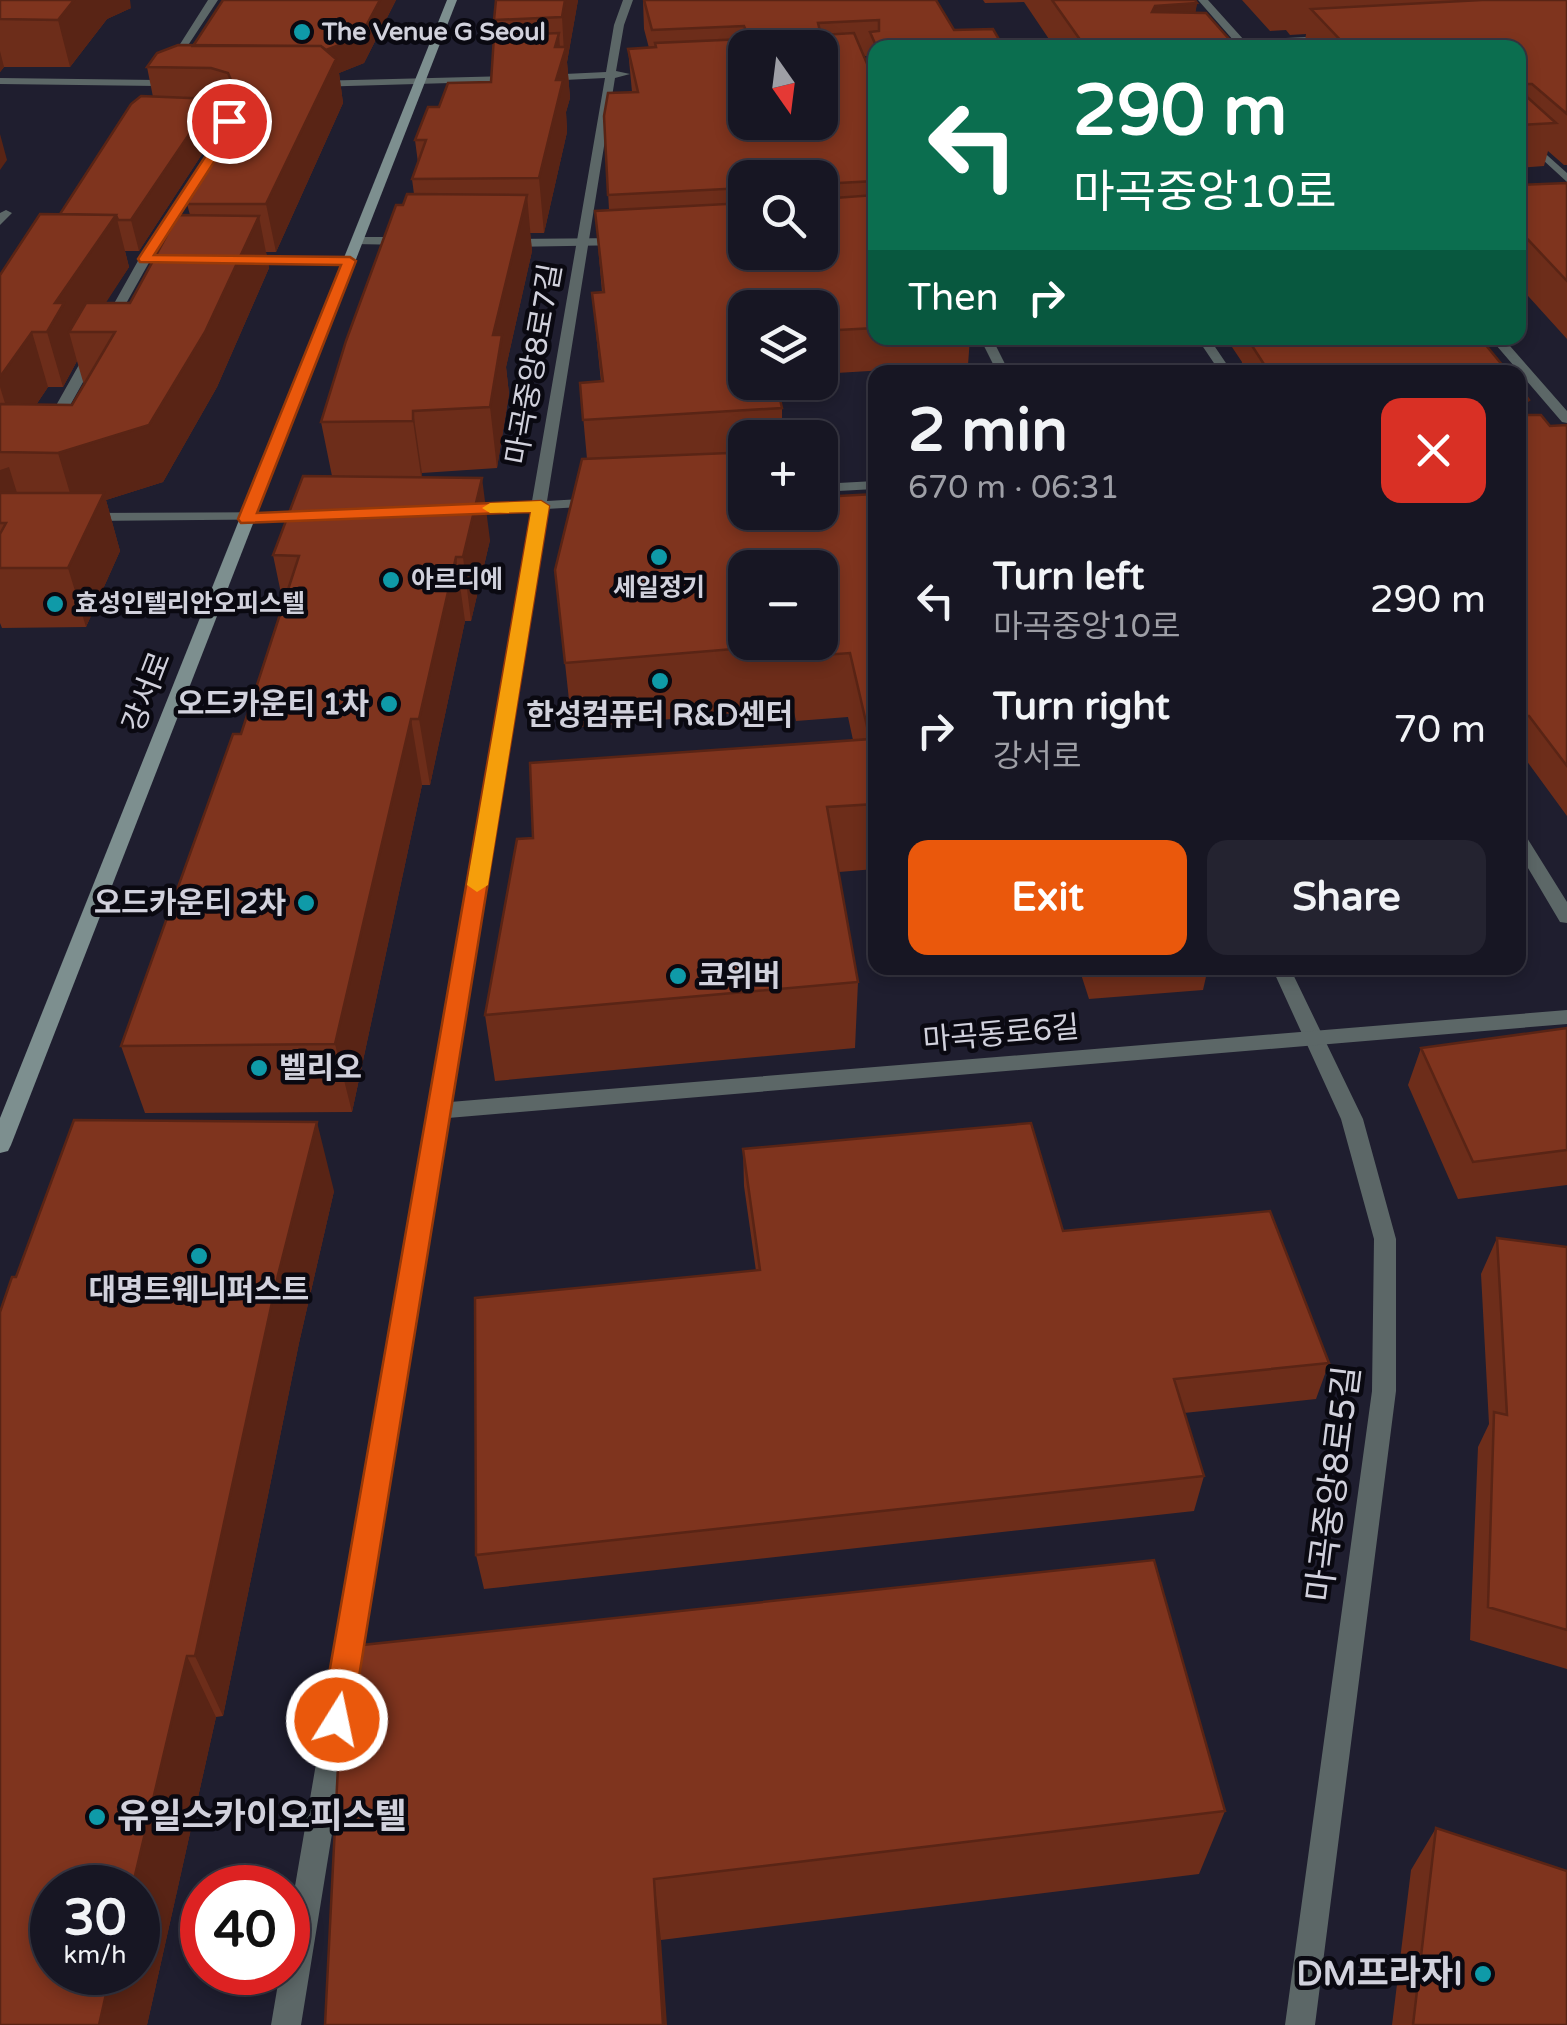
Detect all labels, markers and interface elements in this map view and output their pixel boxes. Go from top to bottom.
place label: The Venue G Seoul [321,17,546,47]
marker: The Venue G Seoul [291,21,313,43]
north arrow [728,30,838,140]
map controls [728,30,838,660]
text: 290 m [1073,70,1287,154]
pin [187,79,272,164]
icon: left [908,80,1038,210]
icon: arrive [202,94,257,149]
button: search [728,160,838,270]
text: 마곡중앙10로 [1073,166,1337,220]
street label: 마곡중앙8로7길 [498,261,570,467]
icon: right [1019,270,1074,325]
text: Then [908,275,999,321]
button: layers [728,290,838,400]
text: 2 min [908,395,1068,467]
button: close [1381,398,1486,503]
button: + [728,420,838,530]
text: 670 m · 06:31 [908,469,1120,507]
marker: 세일정기 [648,546,670,568]
button: − [728,550,838,660]
text: Turn left [993,554,1144,600]
place label: 아르디에 [411,565,503,595]
marker: 아르디에 [380,569,402,591]
place label: 세일정기 [613,573,705,603]
icon: left [908,573,963,628]
text: 290 m [1370,577,1486,623]
place label: 효성인텔리안오피스텔 [75,589,305,619]
marker: 효성인텔리안오피스텔 [44,593,66,615]
text: 마곡중앙10로 [993,608,1180,646]
street label: 강서로 [115,647,179,737]
marker: 한성컴퓨터 R&D센터 [649,670,671,692]
text: Turn right [993,684,1170,730]
place label: 오드카운티 1차 [177,686,369,723]
marker: 오드카운티 1차 [378,693,400,715]
place label: 한성컴퓨터 R&D센터 [527,697,793,734]
icon: right [908,703,963,758]
text: 70 m [1394,707,1486,753]
text: 강서로 [993,738,1081,776]
button: Exit [908,840,1187,955]
button: Share [1207,840,1486,955]
place label: 오드카운티 2차 [94,885,286,922]
marker: 오드카운티 2차 [295,892,317,914]
place label: 코위버 [698,958,781,995]
marker: 코위버 [667,965,689,987]
street label: 마곡동로6길 [921,1009,1081,1059]
place label: 벨리오 [279,1050,362,1087]
marker: 벨리오 [248,1057,270,1079]
marker: 대명트웨니퍼스트 [188,1245,210,1267]
place label: 대명트웨니퍼스트 [89,1272,309,1309]
street label: 마곡중앙8로5길 [1299,1364,1369,1604]
position arrow [285,1668,389,1772]
place label: 유일스카이오피스텔 [117,1796,407,1838]
marker: 유일스카이오피스텔 [86,1806,108,1828]
speed limit sign: 40 [180,1865,310,1995]
text: 30 [64,1888,126,1948]
text: km/h [64,1940,126,1970]
place label: DM프라자I [1296,1953,1463,1995]
marker: DM프라자I [1472,1963,1494,1985]

